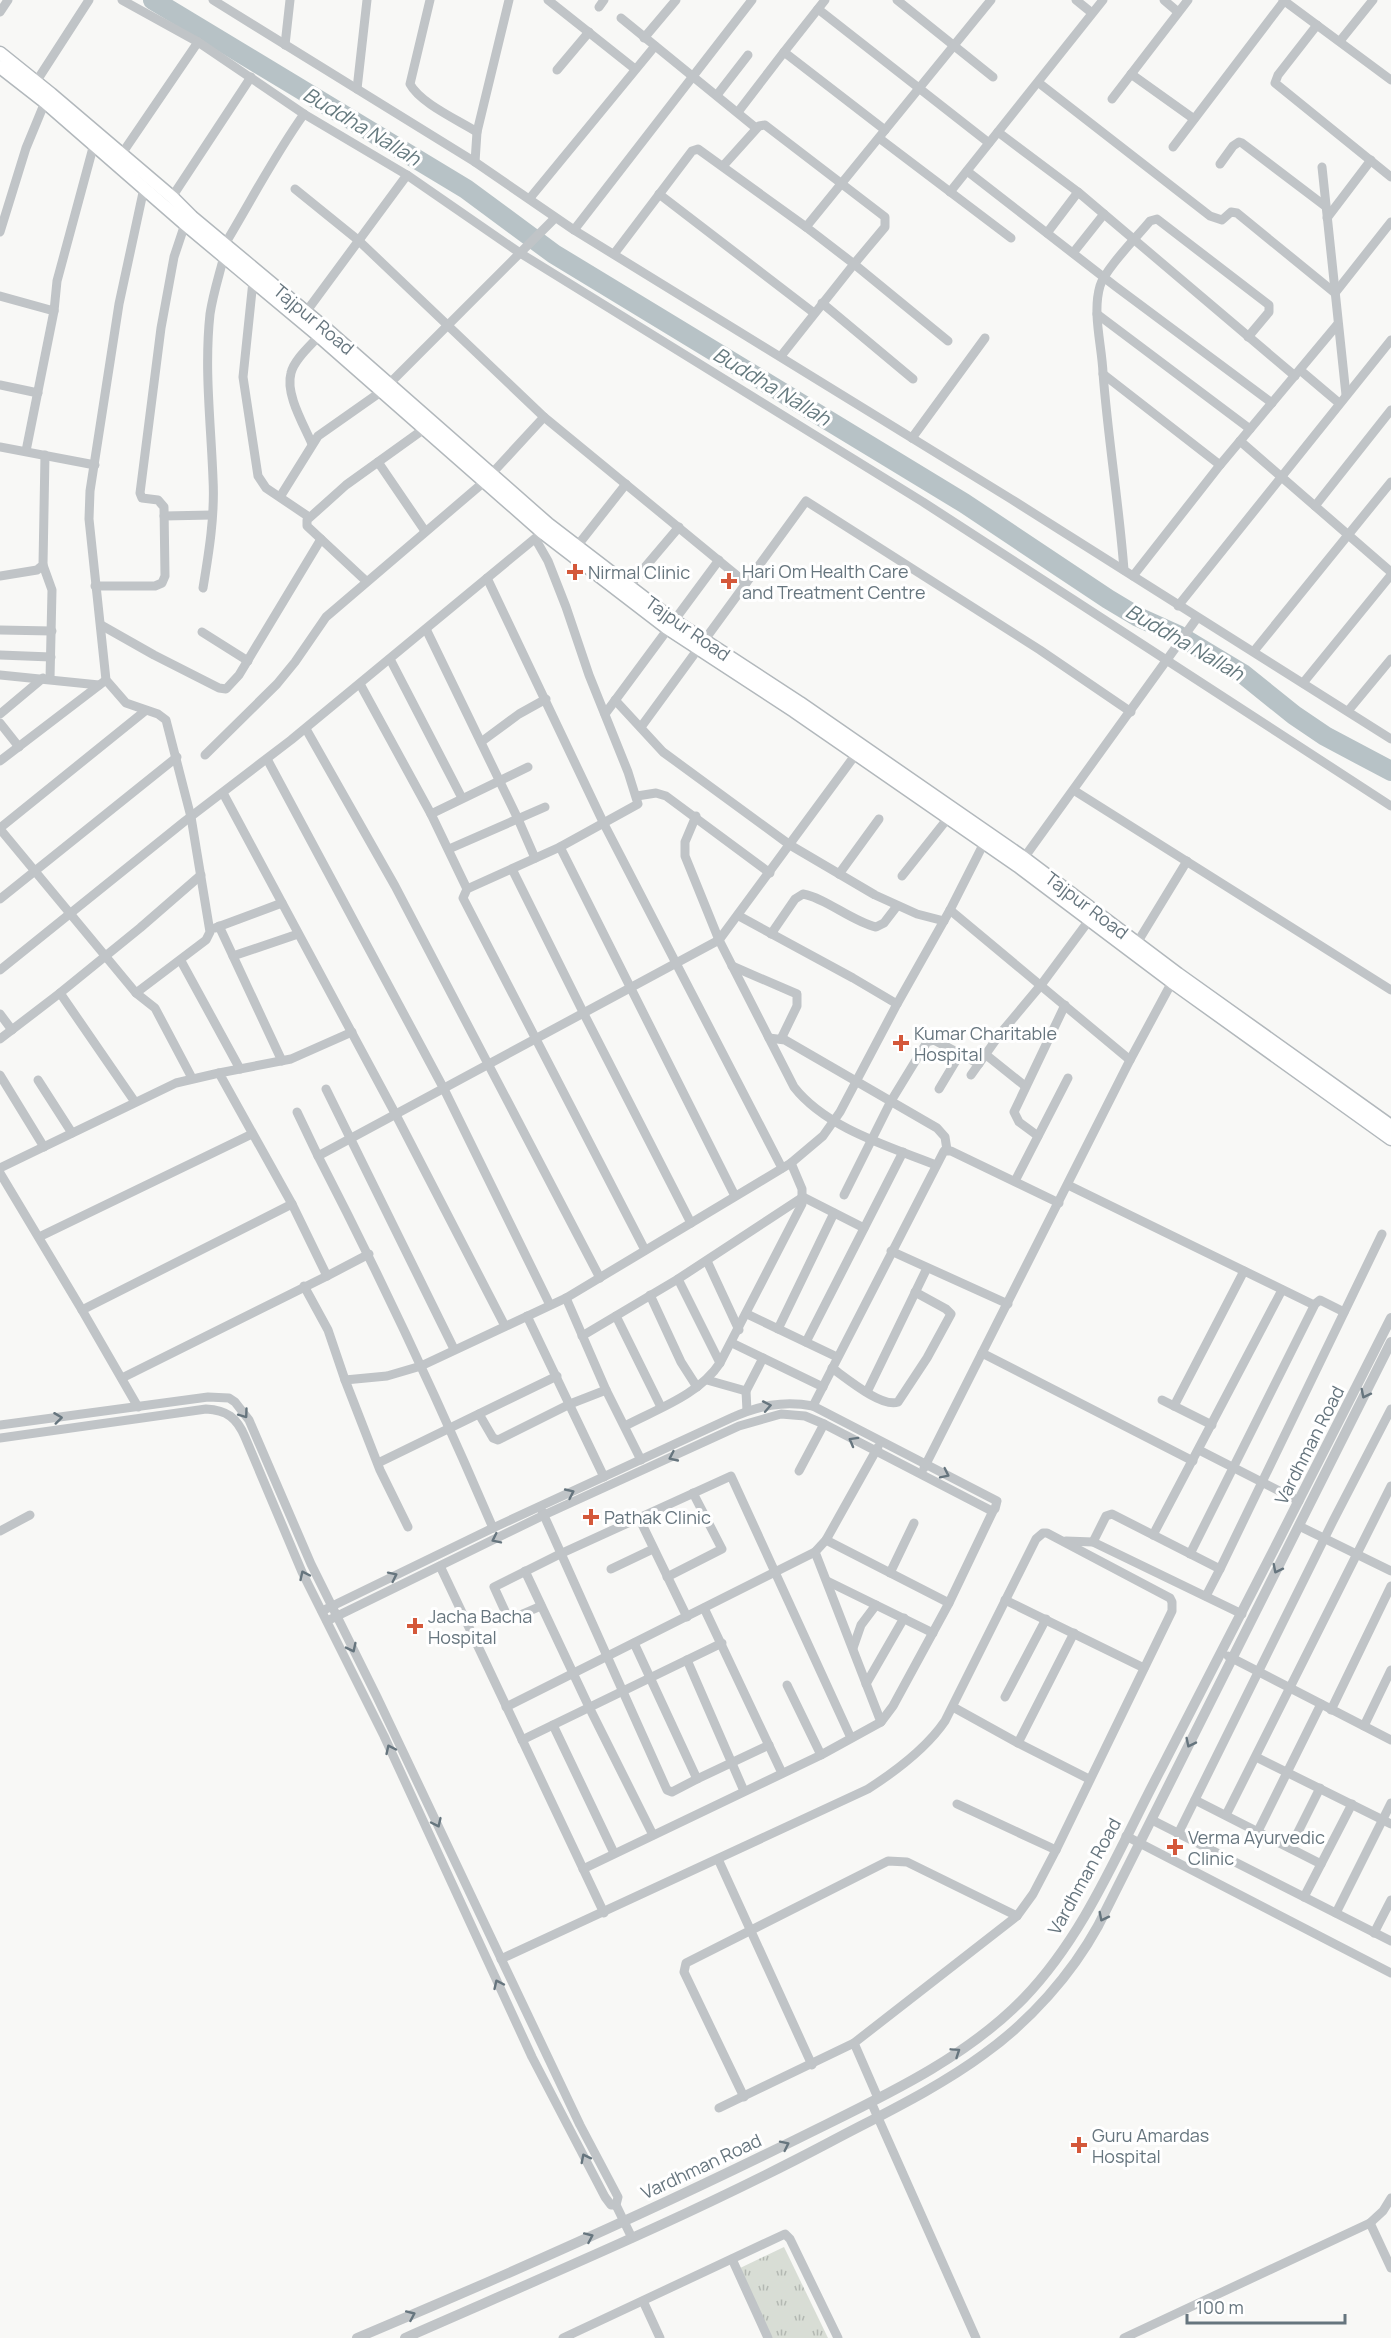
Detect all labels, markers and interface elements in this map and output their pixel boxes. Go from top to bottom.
water label: Buddha Nallah [298,80,426,172]
street label: Tajpur Road [269,278,359,360]
water label: Buddha Nallah [708,340,836,432]
place label: Hari Om Health Care and Treatment Centre [742,559,925,604]
place label: Nirmal Clinic [588,560,690,584]
marker: Nirmal Clinic [566,563,584,581]
marker: Hari Om Health Care and Treatment Centre [720,572,738,590]
street label: Tajpur Road [641,590,735,666]
water label: Buddha Nallah [1121,597,1250,687]
street label: Tajpur Road [1041,866,1133,944]
place label: Kumar Charitable Hospital [914,1021,1057,1066]
marker: Kumar Charitable Hospital [892,1034,910,1052]
street label: Vardhman Road [1269,1382,1349,1508]
one-way arrow [1360,1388,1372,1399]
one-way arrow [761,1400,771,1413]
one-way arrow [237,1407,248,1418]
one-way arrow [53,1412,63,1425]
one-way arrow [849,1436,859,1448]
one-way arrow [668,1449,679,1461]
one-way arrow [938,1466,949,1478]
one-way arrow [563,1489,574,1501]
place label: Pathak Clinic [604,1505,711,1529]
marker: Pathak Clinic [582,1508,600,1526]
one-way arrow [492,1531,503,1543]
one-way arrow [1273,1562,1284,1573]
one-way arrow [299,1570,311,1581]
one-way arrow [387,1572,398,1584]
place label: Jacha Bacha Hospital [428,1604,532,1649]
marker: Jacha Bacha Hospital [406,1617,424,1635]
one-way arrow [345,1641,357,1652]
one-way arrow [1186,1737,1197,1747]
one-way arrow [385,1745,397,1756]
street label: Vardhman Road [1042,1813,1126,1939]
one-way arrow [429,1817,441,1828]
place label: Verma Ayurvedic Clinic [1188,1825,1325,1870]
marker: Verma Ayurvedic Clinic [1166,1838,1184,1856]
one-way arrow [1098,1911,1110,1922]
one-way arrow [494,1979,506,1990]
one-way arrow [950,2049,961,2060]
place label: Guru Amardas Hospital [1092,2123,1209,2168]
street label: Vardhman Road [637,2128,765,2204]
marker: Guru Amardas Hospital [1070,2136,1088,2154]
one-way arrow [778,2141,789,2152]
one-way arrow [581,2154,592,2165]
one-way arrow [583,2232,594,2244]
scale bar [1187,2287,1344,2325]
text: 100 m [1196,2295,1244,2319]
one-way arrow [404,2310,415,2322]

